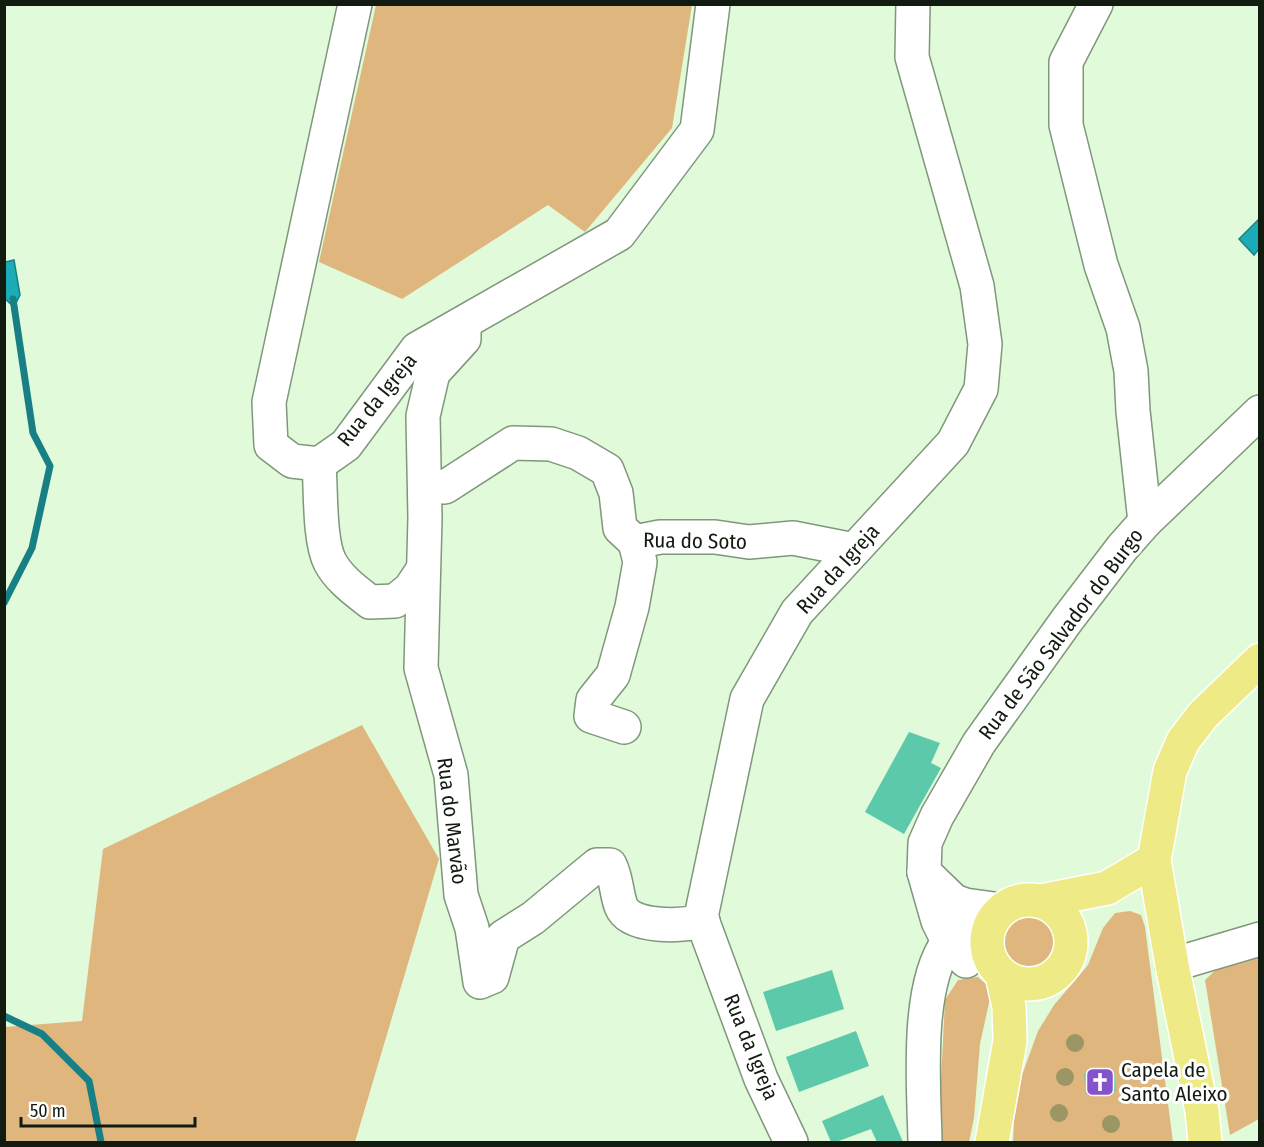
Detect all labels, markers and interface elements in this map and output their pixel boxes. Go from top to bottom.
street label: Rua da Igreja [332,348,422,452]
street label: Rua da Igreja [791,519,885,619]
street label: Rua de São Salvador do Burgo [973,523,1149,745]
street label: Rua do Soto [643,527,747,555]
street label: Rua do Marvão [431,756,473,886]
street label: Rua da Igreja [718,990,784,1104]
place label: Capela de Santo Aleixo [1121,1057,1228,1107]
church icon: Capela de Santo Aleixo [1084,1066,1116,1098]
scale bar [21,1090,195,1128]
text: 50 m [30,1100,66,1122]

